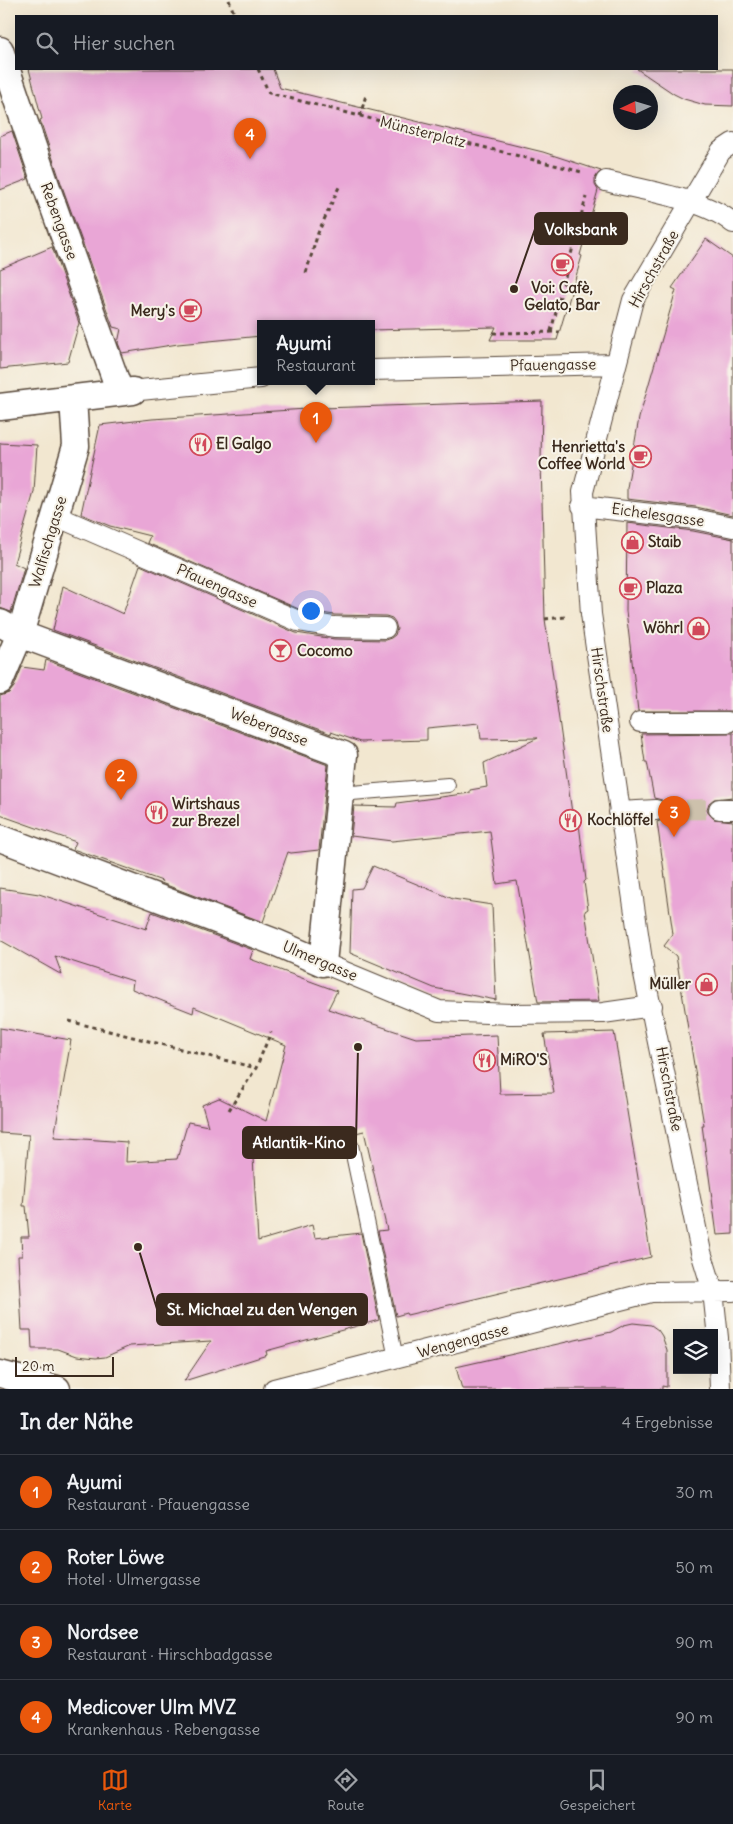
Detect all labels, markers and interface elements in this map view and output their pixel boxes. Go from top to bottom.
search box [15,15,718,70]
icon: search [33,29,61,57]
text: Hier suchen [73,31,175,55]
north arrow [613,85,658,130]
street label: Münsterplatz [378,112,468,151]
pin: 4 [234,118,266,159]
street label: Rebengasse [37,180,82,262]
callout: Volksbank [535,213,627,244]
text: Volksbank [545,219,617,239]
street label: Hirschstraße [624,227,683,311]
cafe icon: Voi: Cafè, Gelato, Bar [550,253,574,277]
place label: Voi: Cafè, Gelato, Bar [524,278,601,314]
cafe icon: Mery's [179,299,203,323]
place label: Mery's [131,301,175,321]
popup [257,320,375,385]
text: Ayumi [276,331,331,355]
street label: Pfauengasse [510,354,596,375]
text: Restaurant [276,355,356,375]
pin: 1 [300,402,332,443]
restaurant icon: El Galgo [188,432,212,456]
place label: El Galgo [216,434,272,454]
place label: Henrietta's Coffee World [538,437,625,473]
cafe icon: Henrietta's Coffee World [629,444,653,468]
street label: Walfischgasse [25,494,71,590]
street label: Eichelesgasse [610,499,706,530]
shop icon: Staib [620,530,644,554]
place label: Staib [648,532,681,551]
street label: Pfauengasse [174,559,260,612]
cafe icon: Plaza [618,576,642,600]
place label: Plaza [646,578,683,597]
your location [298,598,324,624]
shop icon: Wöhrl [687,616,711,640]
place label: Wöhrl [643,618,683,637]
bar icon: Cocomo [269,639,293,663]
place label: Cocomo [297,641,353,660]
street label: Hirschstraße [587,646,618,734]
street label: Webergasse [227,703,311,750]
pin: 2 [105,759,137,800]
place label: Wirtshaus zur Brezel [172,794,240,830]
pin: 3 [658,796,690,837]
restaurant icon: Wirtshaus zur Brezel [144,801,168,825]
restaurant icon: Kochlöffel [559,808,583,832]
place label: Kochlöffel [587,810,653,829]
street label: Ulmergasse [280,936,360,985]
shop icon: Müller [695,972,719,996]
place label: Müller [649,974,692,993]
street label: Hirschstraße [652,1045,687,1133]
restaurant icon: MiRO'S [472,1048,496,1072]
place label: MiRO'S [500,1050,548,1069]
callout: Atlantik-Kino [243,1127,356,1158]
text: Atlantik-Kino [253,1132,345,1152]
callout: St. Michael zu den Wengen [157,1294,367,1325]
text: St. Michael zu den Wengen [167,1299,357,1320]
street label: Wengengasse [415,1319,511,1362]
map controls [673,1329,718,1374]
button: layers [673,1329,718,1374]
scale bar [15,1354,114,1377]
text: 20 m [22,1357,55,1375]
text: In der Nähe [20,1408,133,1435]
text: 4 Ergebnisse [622,1412,713,1432]
text: Ayumi [67,1470,122,1494]
text: 1 [33,1482,39,1502]
text: 30 m [676,1482,713,1502]
text: Restaurant · Pfauengasse [67,1494,250,1514]
text: Roter Löwe [67,1545,164,1569]
text: 2 [32,1557,40,1577]
text: 50 m [675,1557,713,1577]
text: Hotel · Ulmergasse [67,1569,201,1589]
text: Nordsee [67,1620,138,1644]
text: 3 [31,1632,41,1652]
text: 90 m [675,1632,713,1652]
text: Restaurant · Hirschbadgasse [67,1644,273,1664]
text: Medicover Ulm MVZ [67,1695,236,1719]
text: 4 [31,1707,41,1727]
text: 90 m [675,1707,713,1727]
text: Krankenhaus · Rebengasse [67,1719,260,1739]
tab: Karte [98,1766,132,1814]
tab: Route [327,1766,364,1814]
tab: Gespeichert [559,1766,635,1814]

